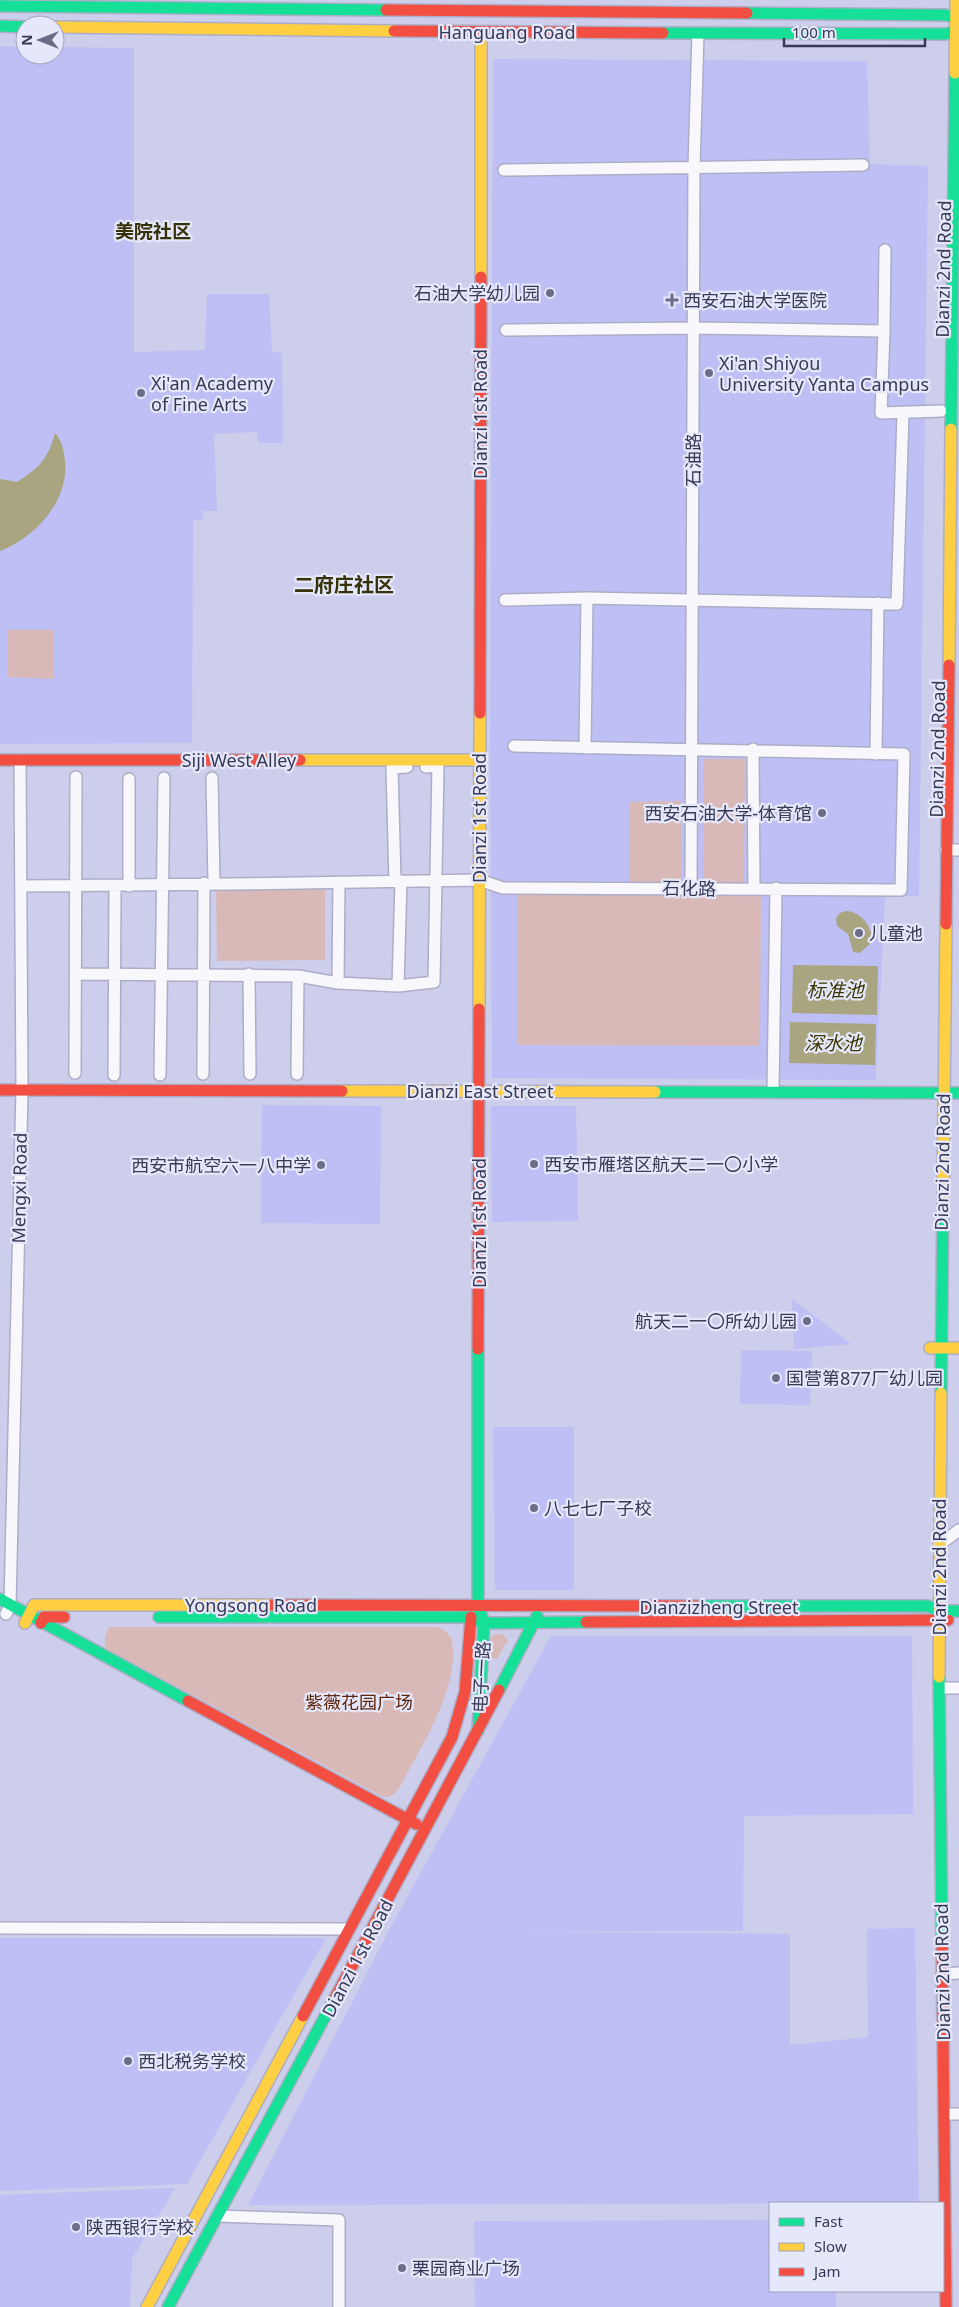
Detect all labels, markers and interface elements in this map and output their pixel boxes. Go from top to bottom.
north arrow [15,15,65,65]
scale bar [784,15,925,47]
street label: Hanguang Road [439,20,575,44]
text: 100 m [792,22,836,42]
text: N [17,34,36,46]
street label: Dianzi 2nd Road [930,200,956,338]
district label: 美院社区 [115,218,191,244]
place label: 石油大学幼儿园 [414,281,540,305]
marker: 石油大学幼儿园 [544,287,556,299]
place label: 西安石油大学医院 [683,288,827,312]
marker: 西安石油大学医院 [665,293,679,307]
street label: Dianzi 1st Road [468,349,492,479]
place label: Xi'an Shiyou University Yanta Campus [719,351,929,396]
marker: Xi'an Shiyou University Yanta Campus [703,367,715,379]
place label: Xi'an Academy of Fine Arts [151,371,274,416]
marker: Xi'an Academy of Fine Arts [135,387,147,399]
street label: 石油路 [681,433,705,487]
district label: 二府庄社区 [294,571,394,598]
street label: Dianzi 2nd Road [924,680,950,818]
street label: Siji West Alley [182,748,297,772]
street label: Dianzi 1st Road [467,753,491,883]
place label: 西安石油大学-体育馆 [644,801,812,825]
marker: 西安石油大学-体育馆 [816,807,828,819]
street label: 石化路 [662,876,716,900]
place label: 儿童池 [869,921,923,945]
marker: 儿童池 [853,927,865,939]
water label: 标准池 [806,977,865,1003]
water label: 深水池 [804,1030,863,1056]
street label: Dianzi East Street [407,1079,554,1103]
street label: Dianzi 2nd Road [929,1093,955,1231]
street label: Mengxi Road [6,1132,32,1244]
place label: 西安市雁塔区航天二一〇小学 [544,1152,778,1176]
place label: 西安市航空六一八中学 [131,1153,311,1177]
street label: Dianzi 1st Road [467,1158,491,1288]
marker: 西安市雁塔区航天二一〇小学 [528,1158,540,1170]
marker: 西安市航空六一八中学 [315,1159,327,1171]
place label: 航天二一〇所幼儿园 [635,1309,797,1333]
marker: 航天二一〇所幼儿园 [801,1315,813,1327]
place label: 国营第877厂幼儿园 [786,1366,943,1390]
marker: 国营第877厂幼儿园 [770,1372,782,1384]
place label: 八七七厂子校 [544,1496,652,1520]
street label: Dianzi 2nd Road [927,1498,951,1636]
marker: 八七七厂子校 [528,1502,540,1514]
street label: Yongsong Road [185,1593,317,1617]
street label: Dianzizheng Street [640,1595,799,1619]
street label: 电子一路 [467,1640,495,1714]
park label: 紫薇花园广场 [305,1690,413,1714]
street label: Dianzi 1st Road [316,1895,398,2021]
street label: Dianzi 2nd Road [929,1903,955,2041]
place label: 西北税务学校 [138,2049,246,2073]
marker: 西北税务学校 [122,2055,134,2067]
legend [769,2202,944,2292]
text: Fast [814,2211,843,2231]
place label: 陕西银行学校 [86,2215,194,2239]
marker: 陕西银行学校 [70,2221,82,2233]
text: Slow [814,2236,847,2256]
place label: 栗园商业广场 [412,2256,520,2280]
text: Jam [812,2261,841,2281]
marker: 栗园商业广场 [396,2262,408,2274]

